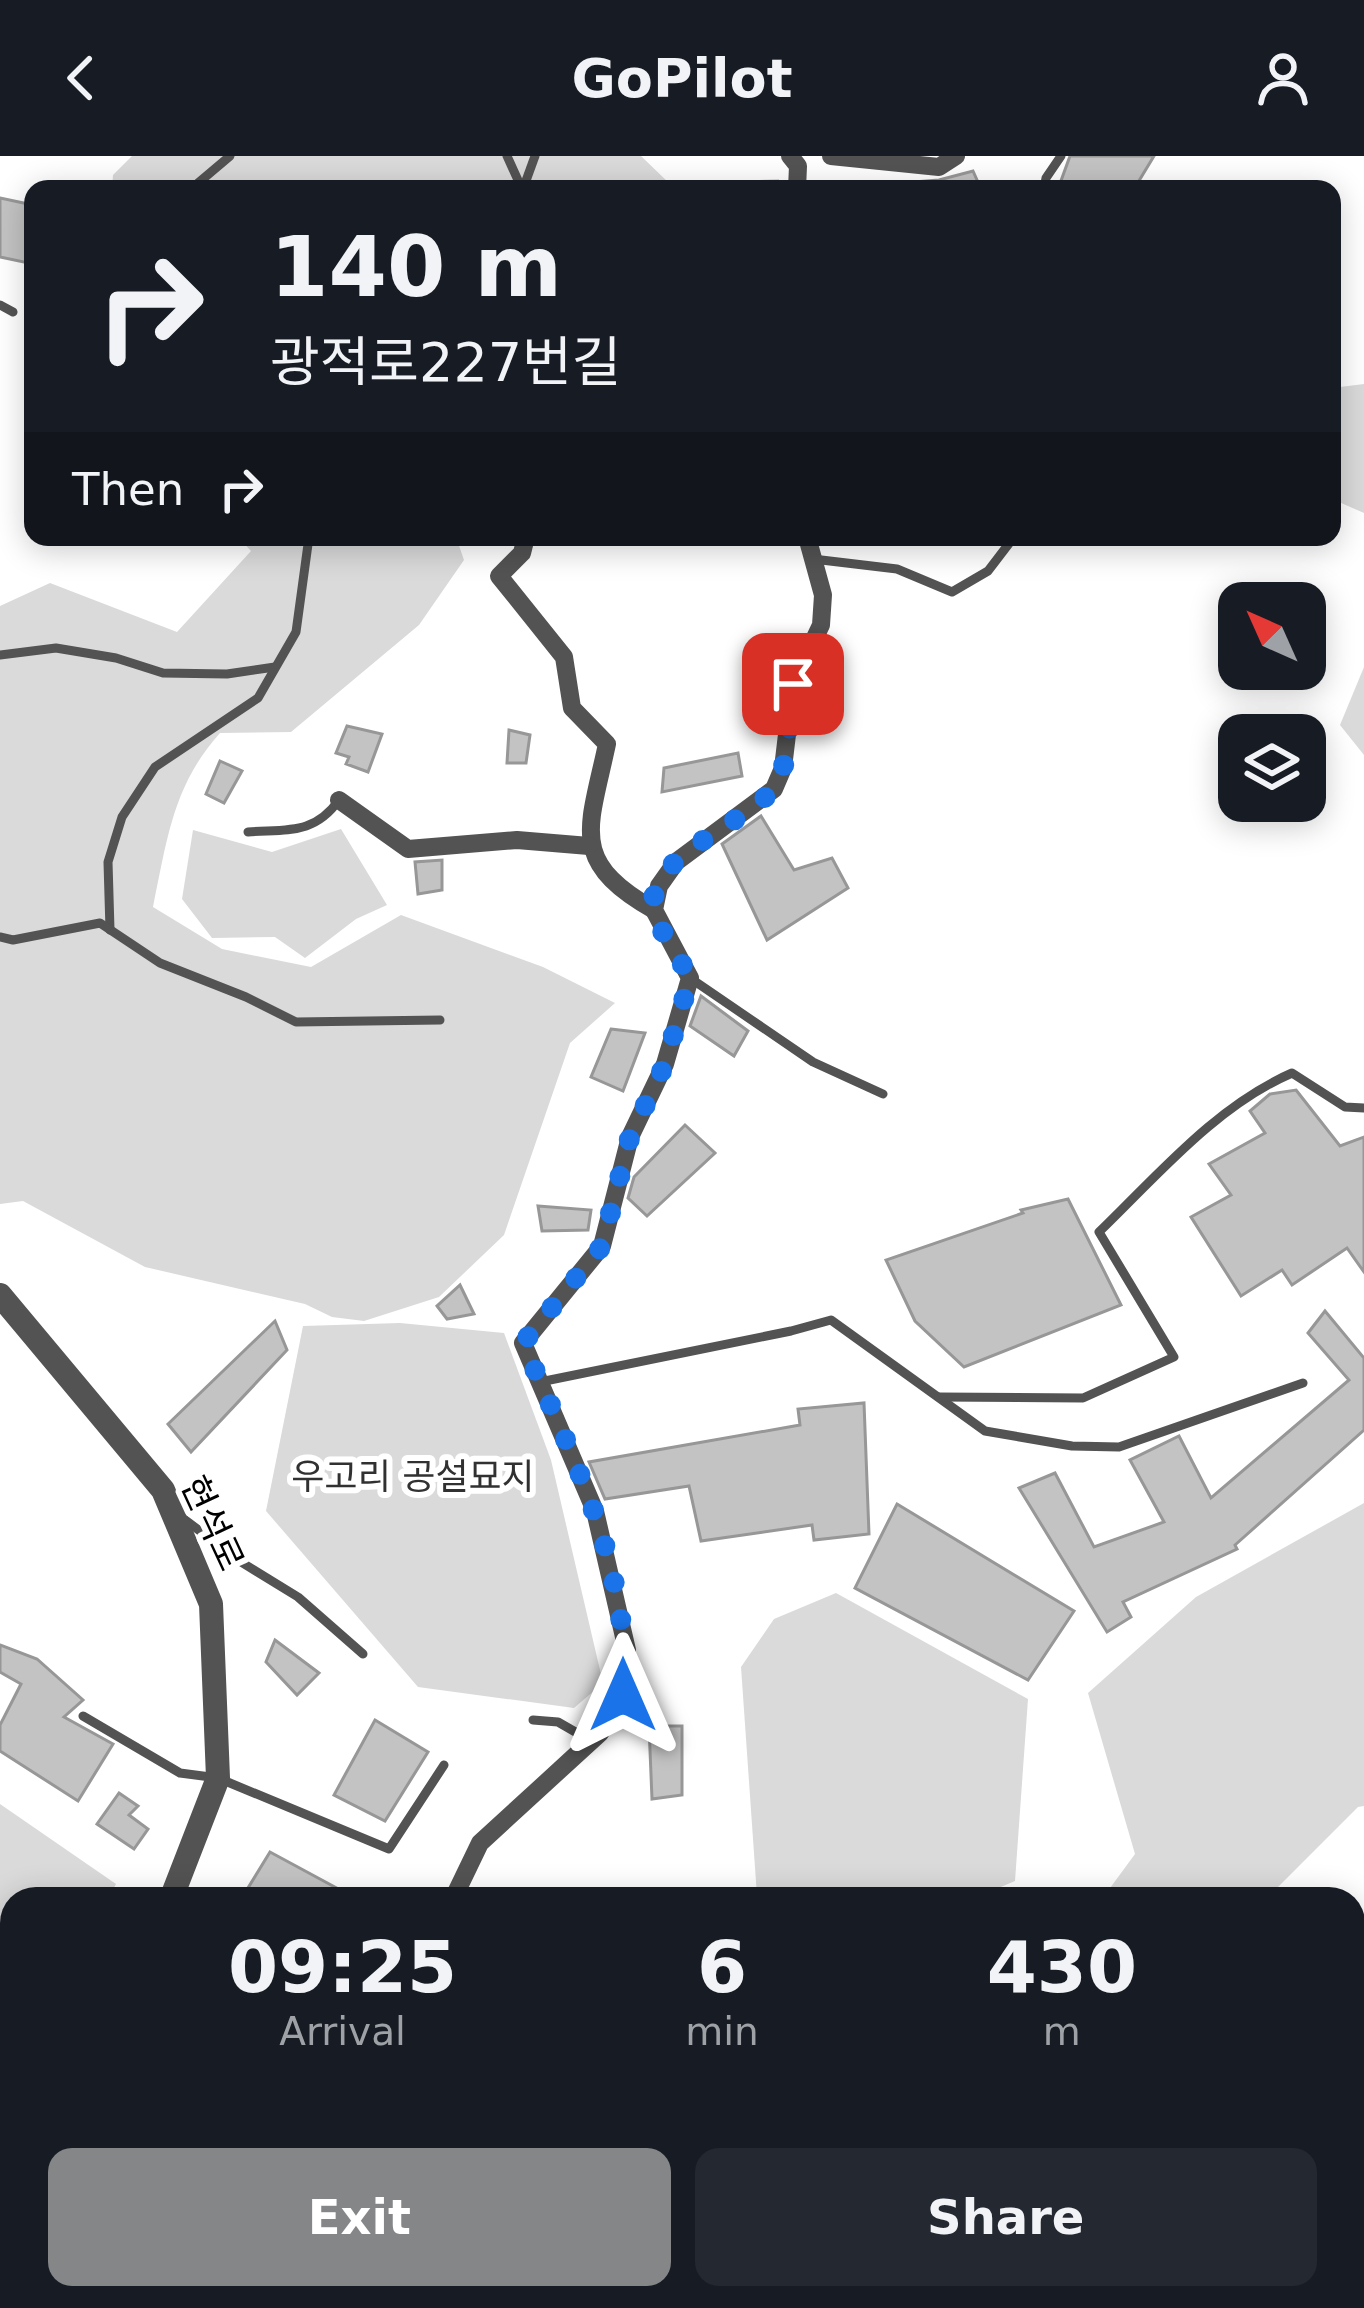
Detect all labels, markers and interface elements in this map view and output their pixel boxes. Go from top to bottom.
icon: back [48,45,114,111]
icon: person [1250,45,1316,111]
text: GoPilot [572,47,792,110]
text: 140 m [270,218,562,316]
icon: right [72,228,228,384]
text: 광적로227번길 [270,331,621,394]
icon: right [208,456,274,522]
text: Then [72,463,184,516]
north arrow [1218,582,1326,690]
map controls [1218,582,1326,822]
pin [742,633,844,735]
icon: arrive [760,651,826,717]
button: layers [1218,714,1326,822]
park label: 우고리 공설묘지 [291,1456,535,1497]
street label: 현석로 [173,1470,252,1577]
position arrow [560,1632,686,1758]
text: 09:25 [228,1925,457,2009]
text: 6 [697,1925,747,2009]
text: 430 [987,1925,1137,2009]
text: Arrival [279,2009,406,2054]
text: min [685,2009,759,2054]
text: m [1043,2009,1081,2054]
button: Exit [48,2148,671,2286]
button: Share [695,2148,1317,2286]

